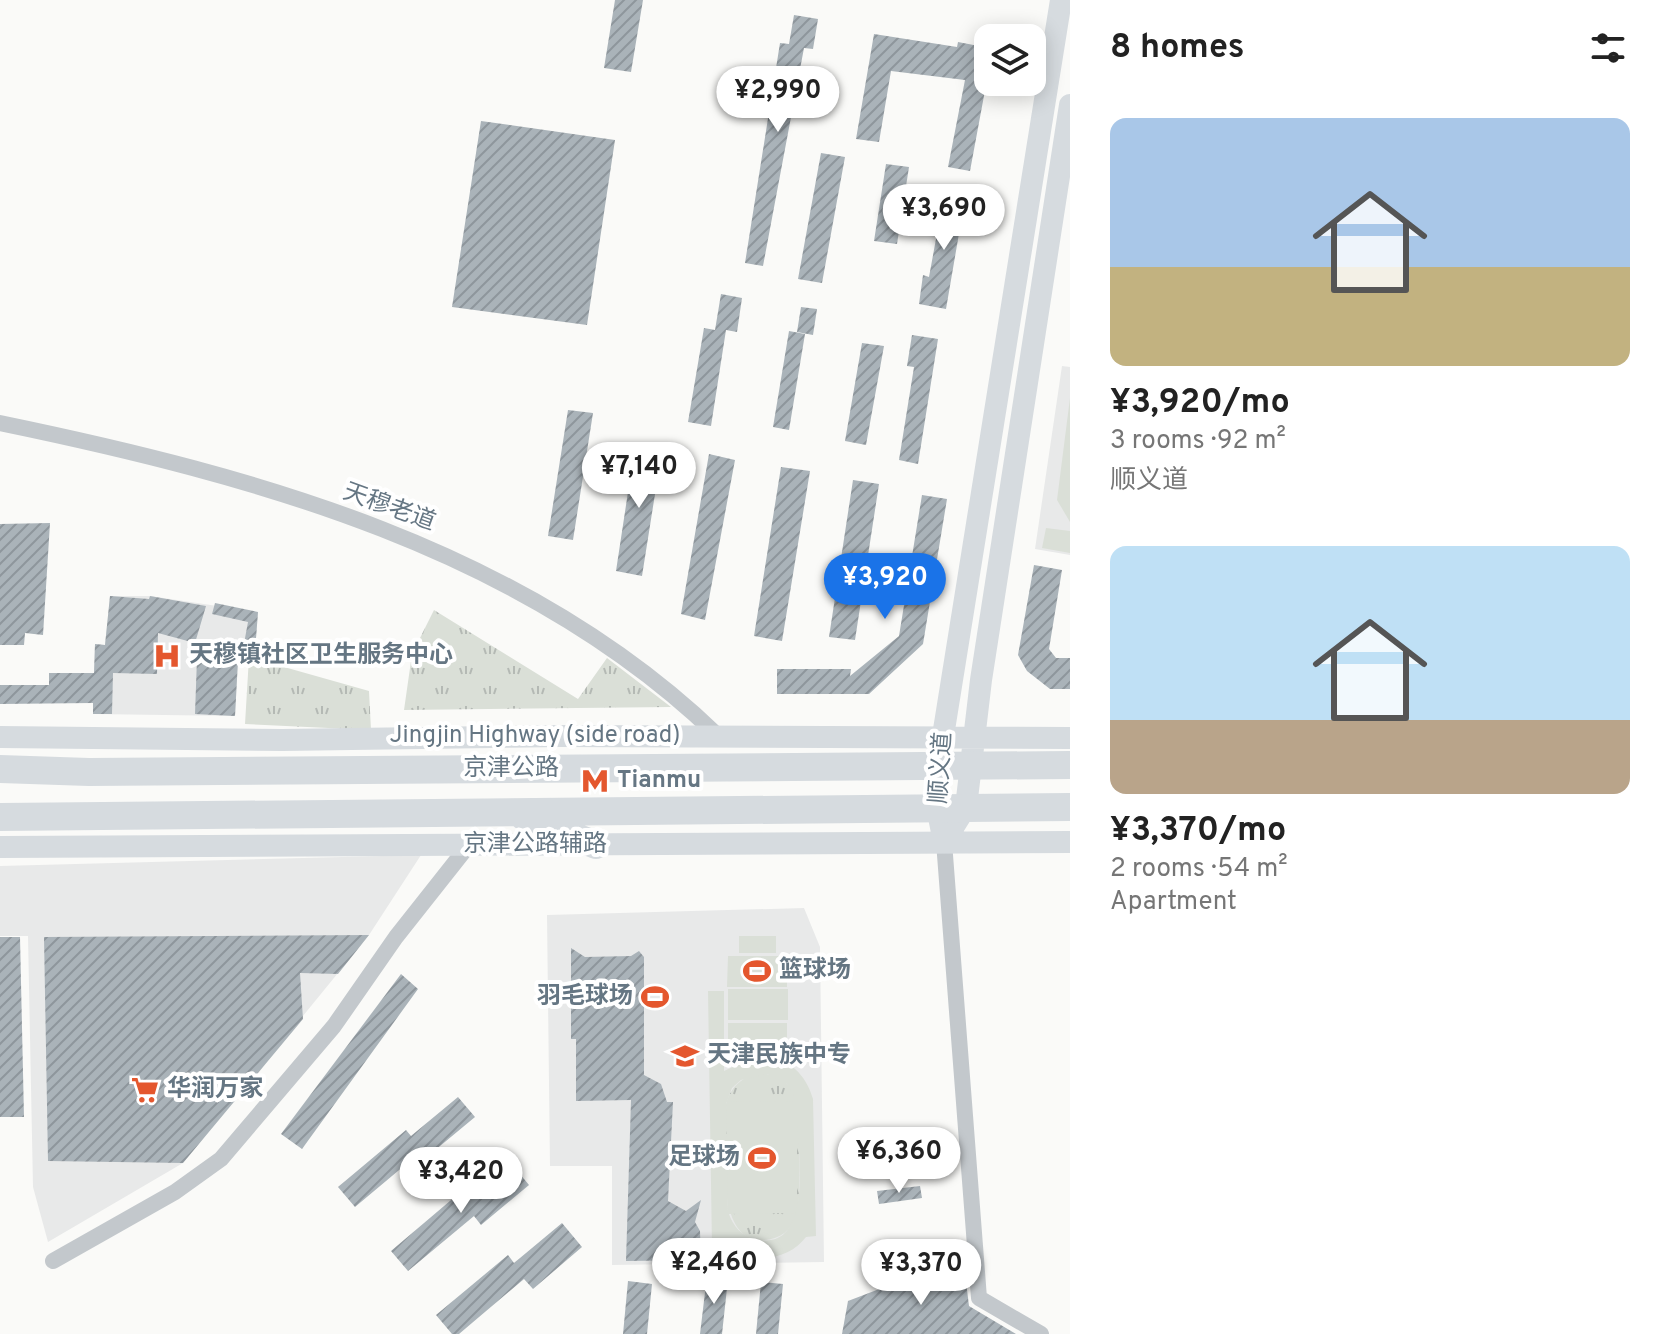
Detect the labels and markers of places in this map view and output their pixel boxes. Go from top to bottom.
pin: ¥2,990 [713,66,843,134]
pin: ¥3,690 [879,184,1009,252]
pin: ¥7,140 [574,442,704,510]
pin: ¥3,920 [820,553,950,621]
hospital icon: 天穆镇社区卫生服务中心 [152,641,182,671]
place label: 天穆镇社区卫生服务中心 [189,641,453,671]
metro station icon: Tianmu [580,766,610,796]
place label: Tianmu [617,766,701,796]
sports icon: 篮球场 [742,956,772,986]
place label: 篮球场 [779,956,851,986]
place label: 羽毛球场 [537,982,633,1012]
sports icon: 羽毛球场 [640,982,670,1012]
school or university icon: 天津民族中专 [670,1041,700,1071]
place label: 天津民族中专 [707,1041,851,1071]
supermarket icon: 华润万家 [130,1075,160,1105]
place label: 华润万家 [167,1075,263,1105]
pin: ¥6,360 [834,1127,964,1195]
place label: 足球场 [668,1143,740,1173]
sports icon: 足球场 [747,1143,777,1173]
pin: ¥3,420 [396,1147,526,1215]
pin: ¥2,460 [649,1238,779,1306]
pin: ¥3,370 [856,1239,986,1307]

